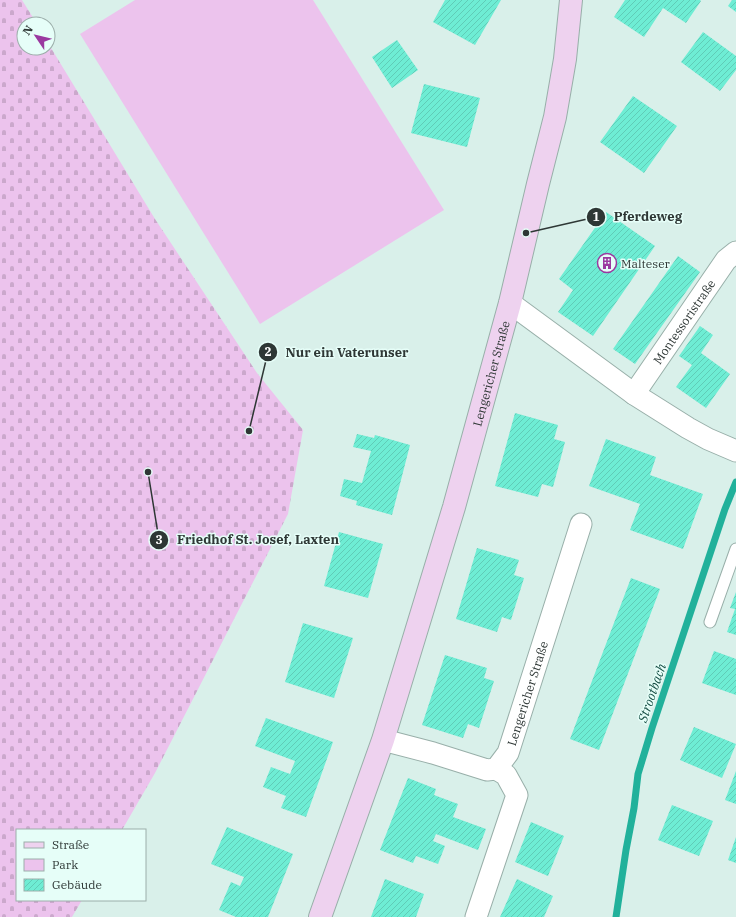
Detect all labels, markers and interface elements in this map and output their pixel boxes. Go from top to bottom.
north arrow [16,16,56,56]
text: N [20,22,36,38]
callout: Pferdeweg [586,204,691,229]
text: Pferdeweg [614,208,683,225]
text: 1 [592,209,600,224]
building icon: Malteser [596,252,618,274]
place label: Malteser [621,256,671,271]
street label: Montessoristraße [650,276,718,367]
street label: Lengericher Straße [469,319,512,428]
callout: Nur ein Vaterunser [258,340,417,365]
text: 2 [264,344,272,359]
text: Nur ein Vaterunser [286,344,409,361]
callout: Friedhof St. Josef, Laxten [149,527,347,552]
text: Friedhof St. Josef, Laxten [177,531,339,548]
text: 3 [155,532,163,547]
street label: Lengericher Straße [503,639,551,747]
water label: Strootbach [634,661,670,726]
legend [16,829,146,901]
text: Straße [52,837,89,852]
text: Park [52,857,78,872]
text: Gebäude [52,877,102,892]

